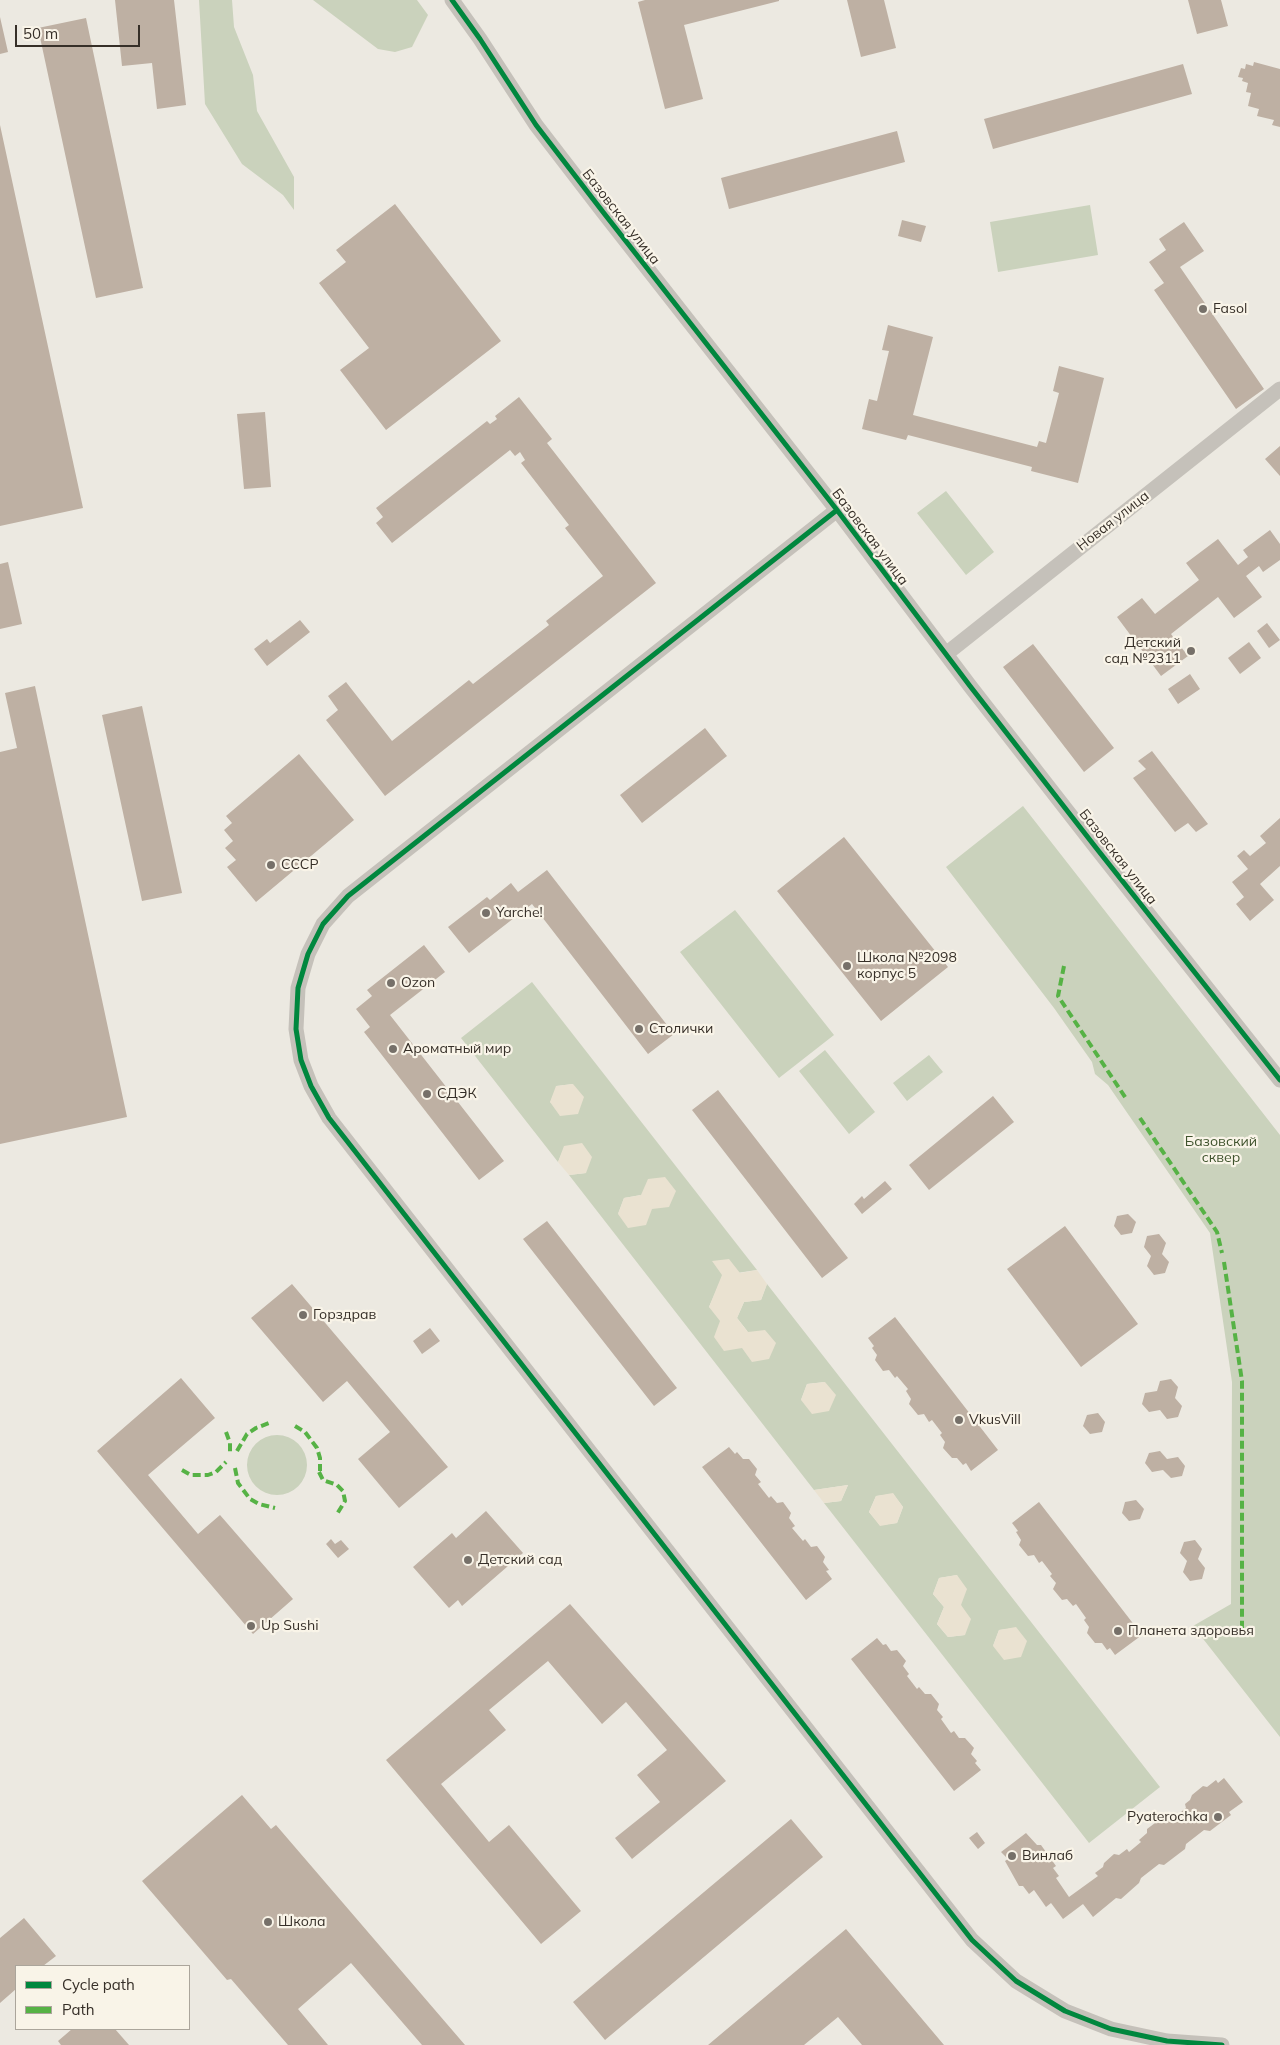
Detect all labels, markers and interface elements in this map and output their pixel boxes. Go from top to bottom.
scale bar [18,15,142,47]
text: 50 m [23,24,58,43]
street label: Базовская улица [579,166,663,268]
place label: Fasol [1213,301,1247,317]
marker: Fasol [1197,303,1209,315]
street label: Базовская улица [828,485,912,589]
street label: Новая улица [1073,487,1153,555]
place label: Детский сад №2311 [1104,635,1181,668]
marker: Детский сад №2311 [1185,645,1197,657]
street label: Базовская улица [1076,806,1160,908]
place label: СССР [281,857,319,873]
marker: СССР [265,859,277,871]
place label: Yarche! [496,905,543,921]
marker: Yarche! [480,907,492,919]
place label: Школа №2098 корпус 5 [857,950,957,982]
marker: Школа №2098 корпус 5 [841,960,853,972]
place label: Ozon [401,975,435,991]
marker: Ozon [385,977,397,989]
place label: Столички [649,1021,713,1037]
marker: Столички [633,1023,645,1035]
place label: Ароматный мир [403,1041,511,1057]
marker: Ароматный мир [387,1043,399,1055]
place label: СДЭК [437,1086,477,1102]
marker: СДЭК [421,1088,433,1100]
park label: Базовский сквер [1185,1134,1257,1166]
place label: Горздрав [313,1307,376,1323]
marker: Горздрав [297,1309,309,1321]
place label: VkusVill [969,1412,1021,1428]
marker: VkusVill [953,1414,965,1426]
place label: Детский сад [478,1552,562,1568]
marker: Детский сад [462,1554,474,1566]
place label: Up Sushi [261,1618,319,1634]
marker: Up Sushi [245,1620,257,1632]
place label: Планета здоровья [1128,1623,1254,1639]
marker: Планета здоровья [1112,1625,1124,1637]
place label: Pyaterochka [1127,1809,1208,1825]
marker: Pyaterochka [1212,1811,1224,1823]
place label: Винлаб [1022,1848,1073,1864]
marker: Винлаб [1006,1850,1018,1862]
place label: Школа [278,1914,325,1930]
marker: Школа [262,1916,274,1928]
legend [15,1965,190,2030]
text: Cycle path [62,1975,135,1994]
text: Path [62,2000,94,2019]

